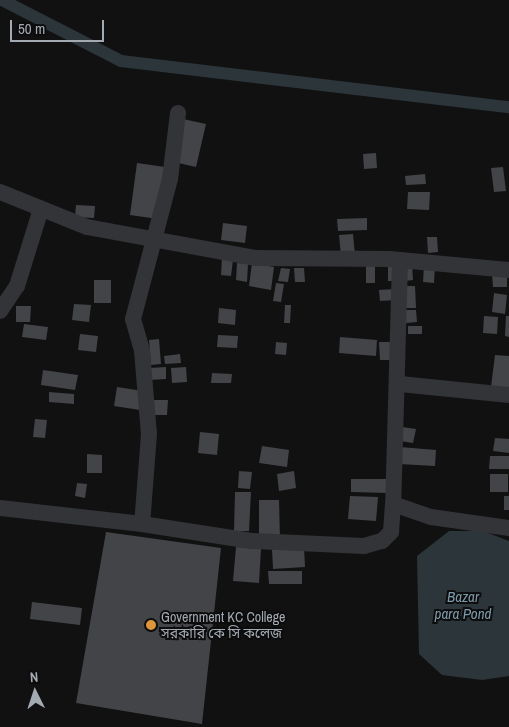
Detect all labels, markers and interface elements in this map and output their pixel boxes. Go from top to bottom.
scale bar [12,10,106,42]
text: 50 m [18,18,45,39]
water label: Bazar para Pond [435,587,491,622]
place label: Government KC College সরকারি কে সি কলেজ [161,609,285,642]
marker: Government KC College সরকারি কে সি কলেজ [145,619,157,631]
north arrow [10,667,60,717]
text: N [29,668,39,686]

